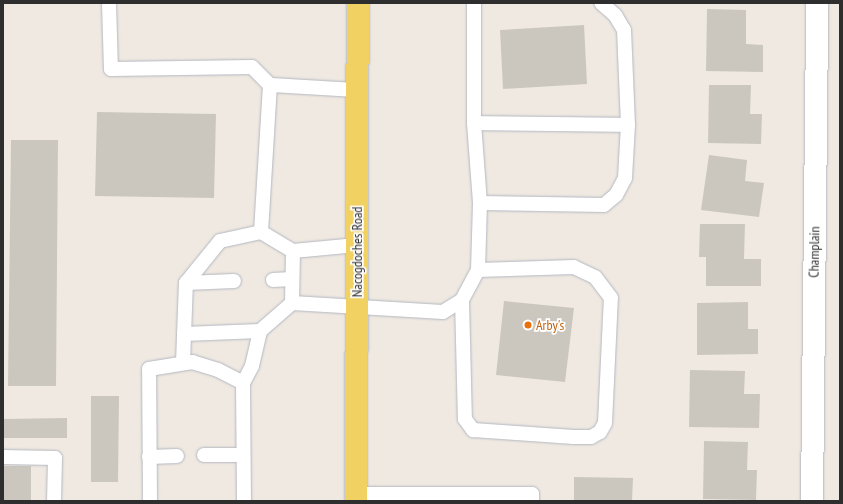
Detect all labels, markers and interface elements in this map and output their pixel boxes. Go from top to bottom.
street label: Nacogdoches Road [349,207,365,297]
street label: Champlain [805,226,823,278]
place label: Arby's [536,317,564,333]
marker: Arby's [523,320,533,330]

